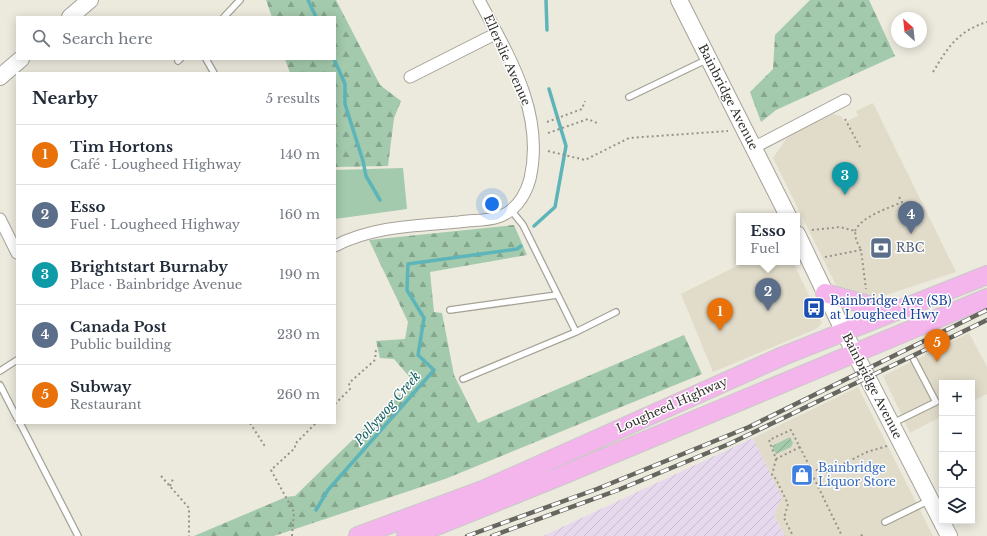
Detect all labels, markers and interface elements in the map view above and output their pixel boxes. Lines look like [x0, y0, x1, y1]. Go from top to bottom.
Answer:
street label: Ellerslie Avenue [481, 12, 534, 108]
north arrow [891, 12, 927, 48]
search box [16, 16, 336, 60]
icon: search [30, 27, 52, 49]
text: Search here [62, 29, 153, 48]
street label: Bainbridge Avenue [695, 41, 762, 152]
text: Nearby [32, 88, 98, 109]
text: 5 results [266, 90, 320, 107]
text: Tim Hortons [70, 137, 173, 156]
text: 1 [42, 146, 48, 163]
text: 140 m [280, 146, 320, 163]
text: Café · Lougheed Highway [70, 156, 241, 173]
pin: 3 [832, 162, 858, 195]
your location [482, 194, 502, 214]
text: Esso [70, 197, 105, 216]
pin: 4 [898, 201, 924, 234]
text: 2 [41, 206, 49, 223]
text: 160 m [279, 206, 320, 223]
popup [736, 213, 800, 265]
text: Fuel · Lougheed Highway [70, 216, 240, 233]
text: Esso [750, 221, 786, 240]
bank icon: RBC [868, 235, 894, 261]
text: Fuel [750, 240, 779, 257]
place label: RBC [896, 240, 924, 255]
text: Brightstart Burnaby [70, 257, 228, 276]
text: 3 [41, 266, 49, 283]
text: 190 m [279, 266, 320, 283]
text: Place · Bainbridge Avenue [70, 276, 242, 293]
pin: 2 [755, 278, 781, 311]
place label: Bainbridge Ave (SB) at Lougheed Hwy [830, 293, 951, 322]
bus stop icon: Bainbridge Ave (SB) at Lougheed Hwy [801, 295, 827, 321]
pin: 1 [707, 298, 733, 331]
text: Canada Post [70, 317, 166, 336]
text: 4 [41, 326, 49, 343]
text: 230 m [277, 326, 320, 343]
pin: 5 [924, 329, 950, 362]
street label: Bainbridge Avenue [839, 330, 906, 441]
text: Public building [70, 336, 171, 353]
water label: Pollywog Creek [350, 368, 424, 449]
street label: Lougheed Highway [614, 373, 730, 436]
text: Subway [70, 377, 131, 396]
map controls [939, 380, 975, 524]
button: + [939, 380, 975, 416]
text: 5 [41, 386, 49, 403]
text: 260 m [277, 386, 320, 403]
text: Restaurant [70, 396, 142, 413]
button: − [939, 416, 975, 452]
button: locate [939, 452, 975, 488]
place label: Bainbridge Liquor Store [818, 460, 896, 489]
shop icon: Bainbridge Liquor Store [789, 462, 815, 488]
button: layers [939, 488, 975, 524]

